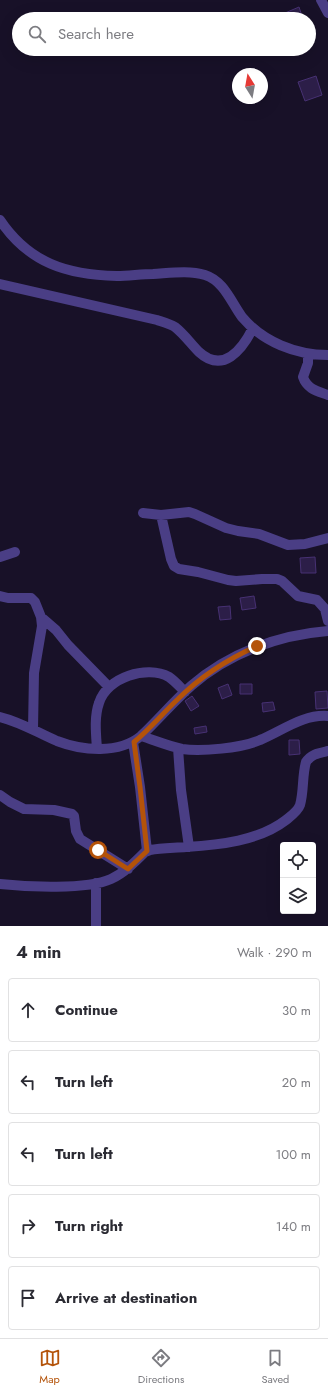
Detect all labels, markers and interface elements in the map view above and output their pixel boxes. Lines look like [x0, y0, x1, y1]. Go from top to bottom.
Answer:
search box [12, 12, 316, 56]
icon: search [26, 23, 48, 45]
text: Search here [58, 23, 134, 45]
north arrow [232, 68, 268, 104]
route end [248, 637, 266, 655]
route start [89, 841, 107, 859]
map controls [280, 842, 316, 914]
button: locate [280, 842, 316, 878]
button: layers [280, 878, 316, 914]
text: 4 min [16, 940, 61, 964]
text: Walk · 290 m [237, 943, 312, 962]
icon: ahead [17, 999, 39, 1021]
text: Continue [55, 999, 118, 1021]
text: 30 m [282, 1001, 311, 1020]
icon: left [17, 1071, 39, 1093]
text: Turn left [55, 1071, 113, 1093]
text: 20 m [282, 1073, 311, 1092]
icon: left [17, 1143, 39, 1165]
text: Turn left [55, 1143, 113, 1165]
text: 100 m [276, 1145, 311, 1164]
icon: right [17, 1215, 39, 1237]
text: Turn right [55, 1215, 123, 1237]
text: 140 m [276, 1217, 311, 1236]
icon: arrive [17, 1287, 39, 1309]
text: Arrive at destination [55, 1287, 197, 1309]
tab: Map [39, 1347, 61, 1387]
tab: Directions [138, 1347, 184, 1387]
tab: Saved [262, 1347, 289, 1387]

